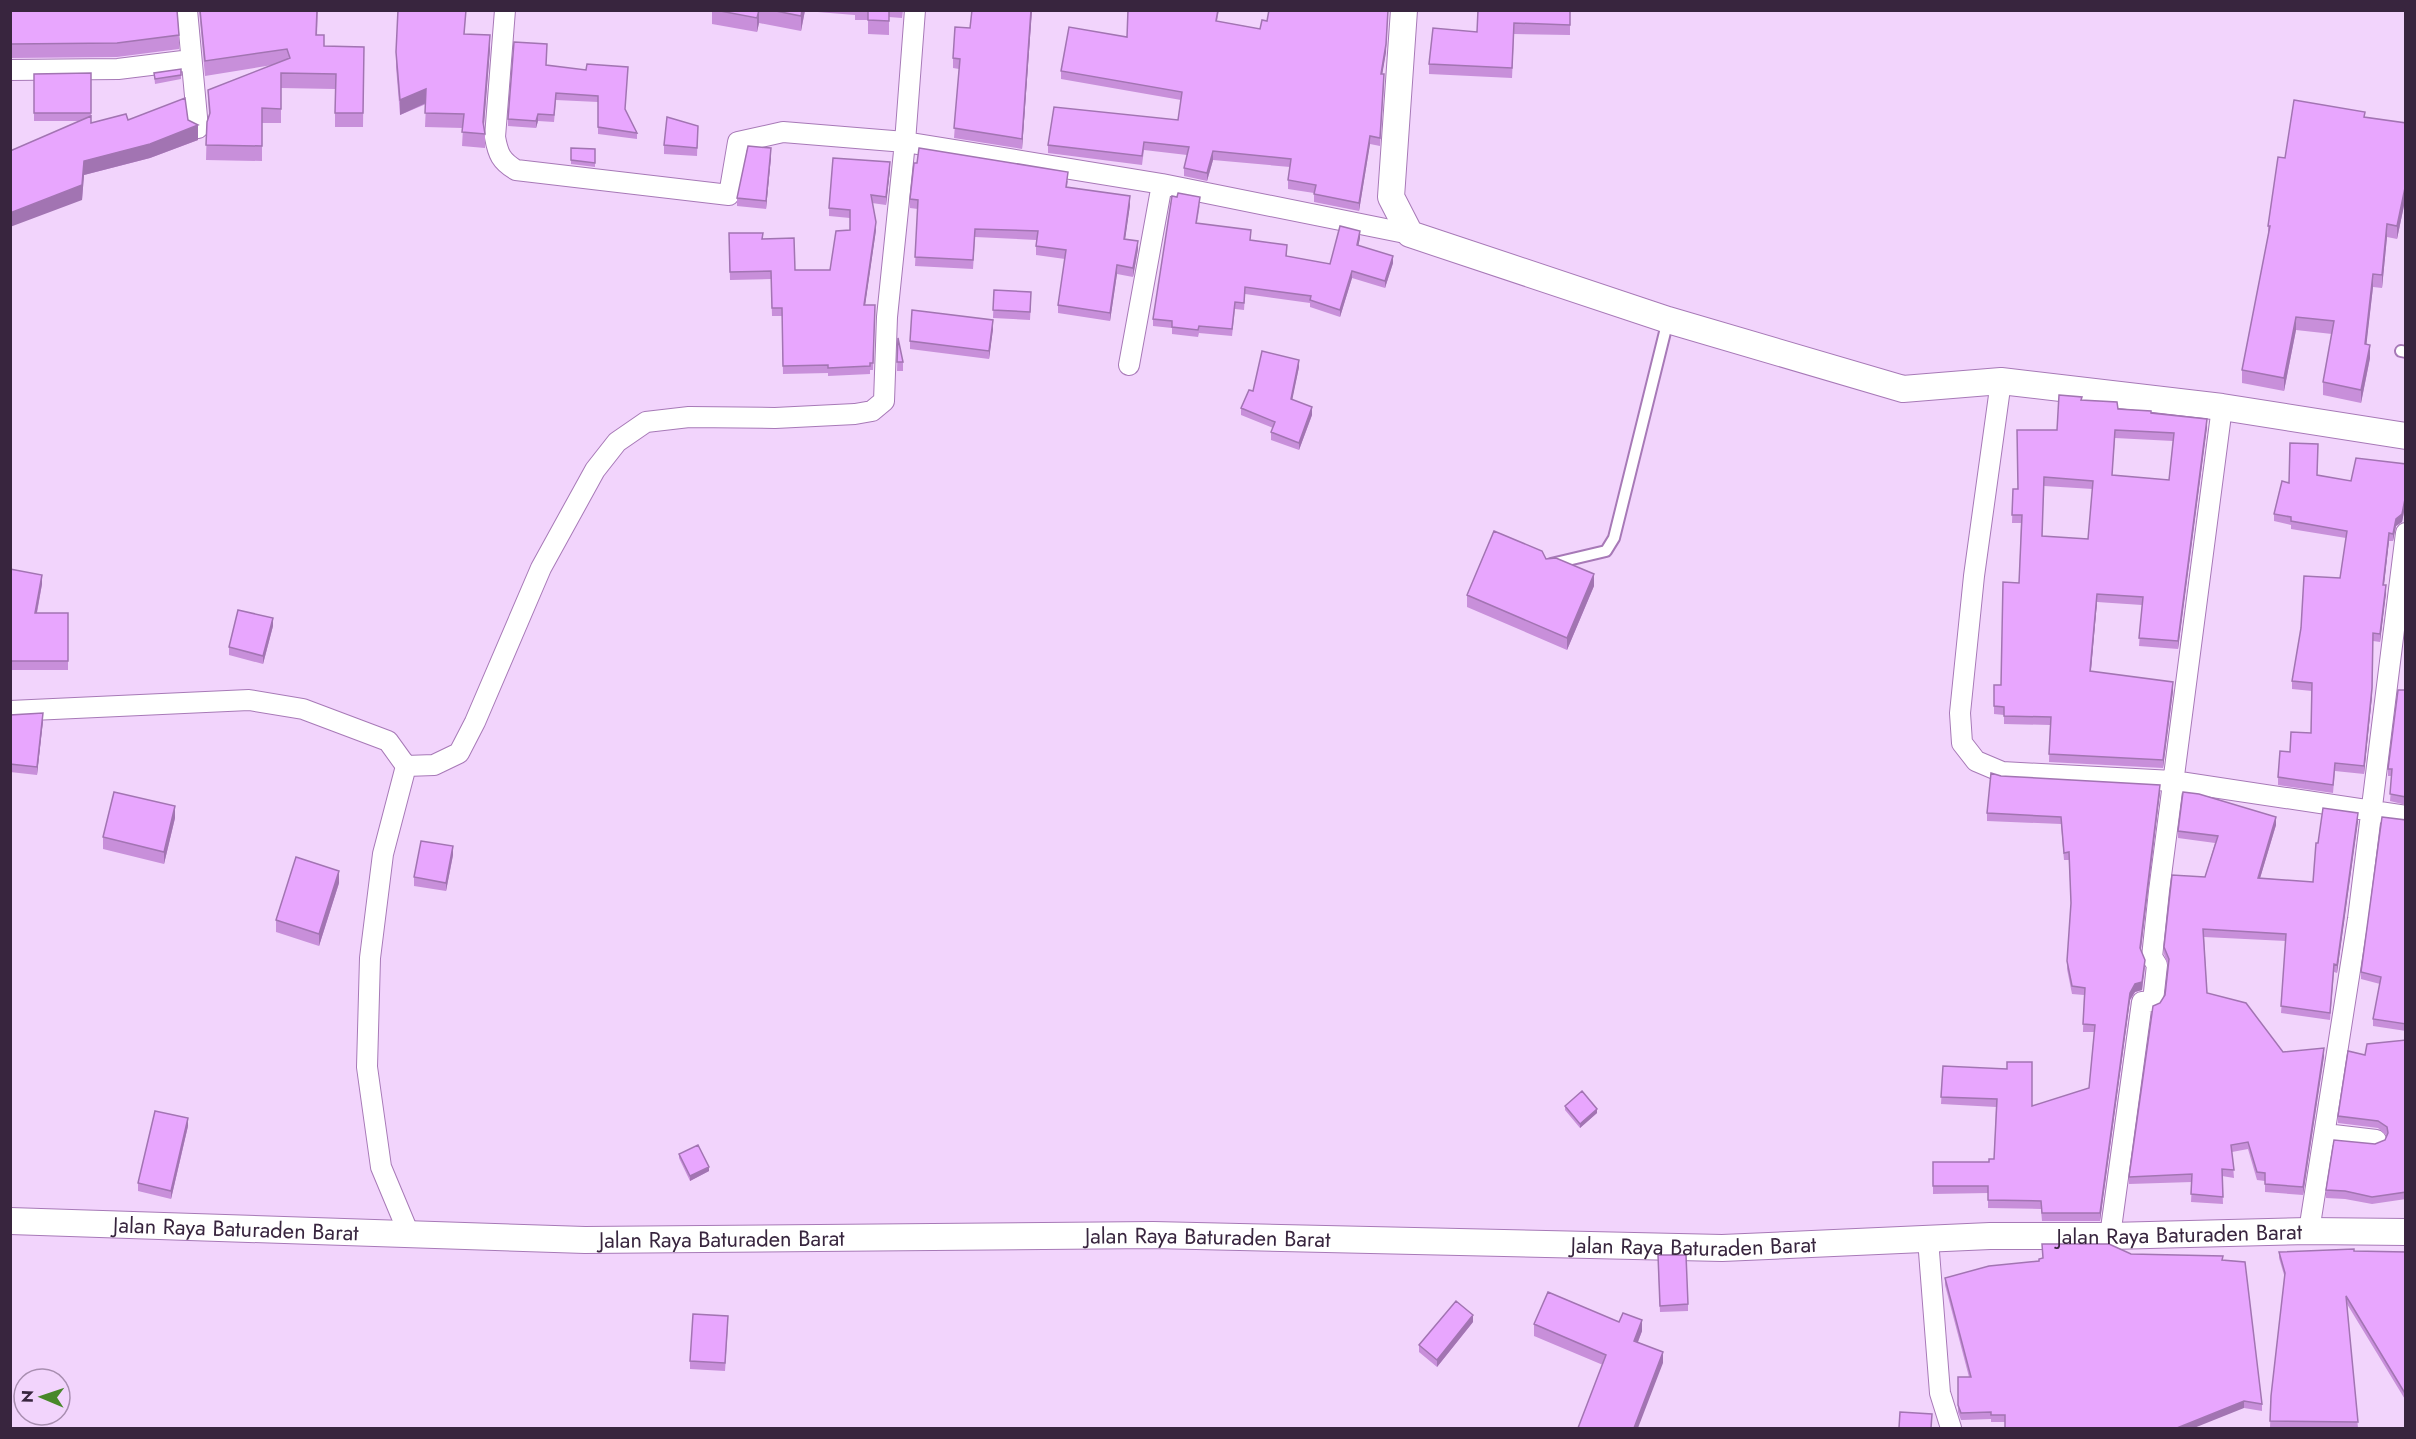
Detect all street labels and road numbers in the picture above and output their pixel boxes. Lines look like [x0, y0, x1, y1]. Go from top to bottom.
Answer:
street label: Jalan Raya Baturaden Barat [110, 1208, 360, 1249]
street label: Jalan Raya Baturaden Barat [2053, 1215, 2303, 1252]
street label: Jalan Raya Baturaden Barat [1082, 1219, 1332, 1255]
street label: Jalan Raya Baturaden Barat [596, 1222, 845, 1256]
street label: Jalan Raya Baturaden Barat [1567, 1228, 1818, 1264]

